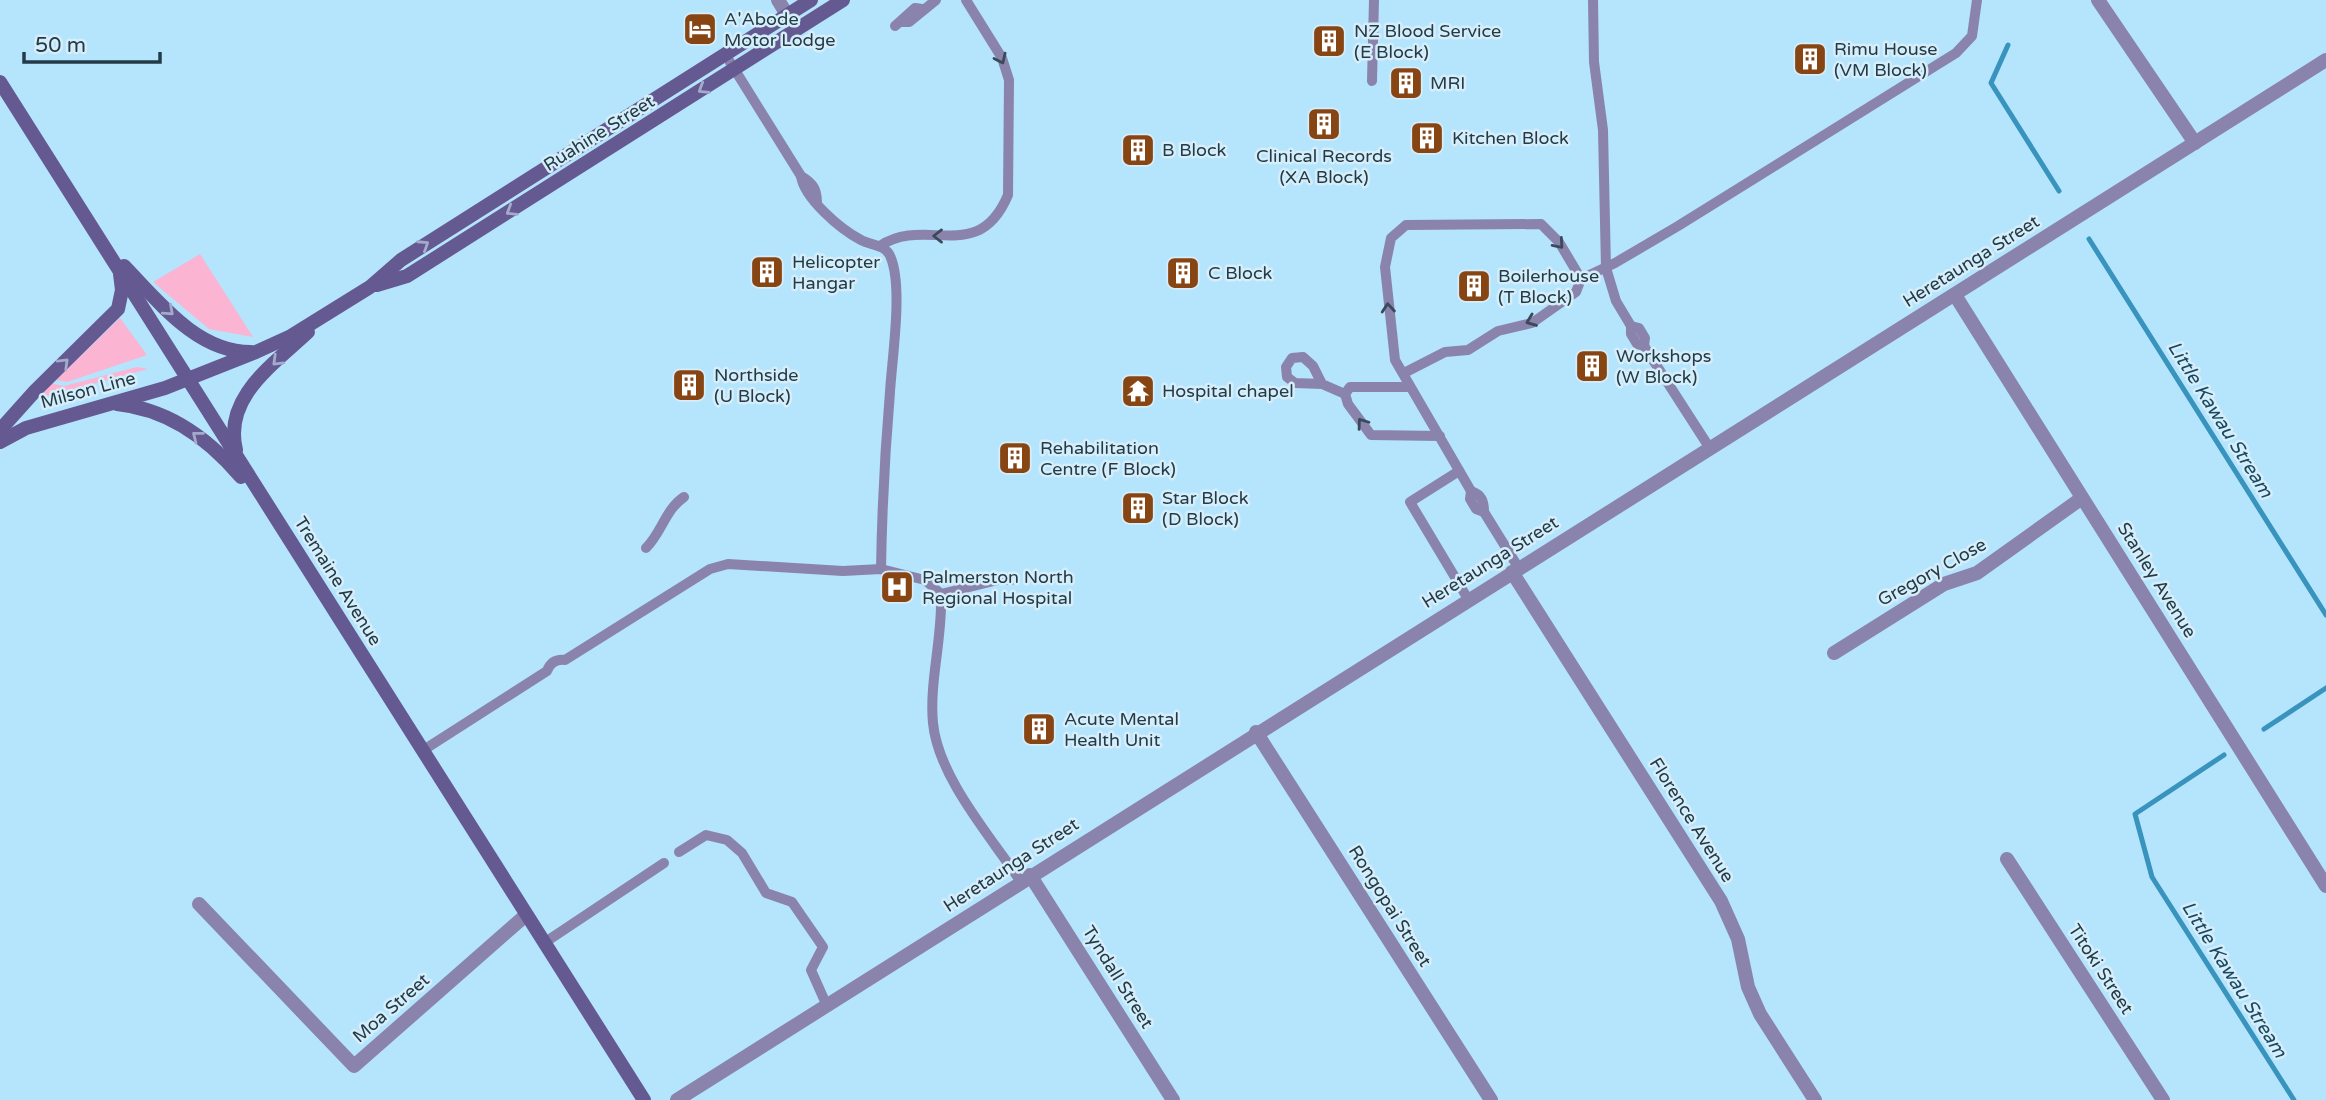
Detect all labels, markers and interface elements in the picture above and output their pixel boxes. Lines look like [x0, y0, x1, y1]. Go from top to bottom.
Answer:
place label: A'Abode Motor Lodge [724, 8, 836, 51]
hotel icon: A'Abode Motor Lodge [681, 10, 719, 48]
place label: NZ Blood Service (E Block) [1354, 20, 1501, 63]
scale bar [24, 21, 161, 65]
building icon: NZ Blood Service (E Block) [1310, 22, 1348, 60]
text: 50 m [35, 33, 86, 58]
place label: Rimu House (VM Block) [1834, 38, 1937, 81]
building icon: Rimu House (VM Block) [1791, 40, 1829, 78]
one-way arrow [993, 52, 1007, 64]
building icon: MRI [1387, 64, 1425, 102]
place label: MRI [1430, 72, 1465, 94]
one-way arrow [698, 81, 711, 94]
street label: Ruahine Street [539, 90, 659, 176]
building icon: Clinical Records (XA Block) [1305, 105, 1343, 143]
building icon: Kitchen Block [1408, 119, 1446, 157]
place label: Kitchen Block [1452, 127, 1569, 149]
building icon: B Block [1119, 131, 1157, 169]
place label: B Block [1162, 139, 1227, 161]
place label: Clinical Records (XA Block) [1256, 145, 1392, 188]
one-way arrow [506, 203, 519, 216]
street label: Heretaunga Street [1899, 210, 2043, 312]
one-way arrow [932, 228, 943, 244]
one-way arrow [1551, 235, 1563, 248]
one-way arrow [417, 241, 430, 254]
place label: Helicopter Hangar [792, 251, 880, 294]
building icon: Helicopter Hangar [748, 253, 786, 291]
building icon: C Block [1164, 254, 1202, 292]
place label: C Block [1208, 262, 1273, 284]
place label: Boilerhouse (T Block) [1498, 265, 1599, 308]
building icon: Boilerhouse (T Block) [1455, 267, 1493, 305]
one-way arrow [1380, 302, 1395, 314]
one-way arrow [161, 303, 174, 315]
one-way arrow [1526, 312, 1538, 326]
water label: Little Kawau Stream [2163, 337, 2278, 502]
place label: Workshops (W Block) [1616, 345, 1712, 388]
building icon: Workshops (W Block) [1573, 347, 1611, 385]
one-way arrow [273, 352, 286, 365]
one-way arrow [55, 358, 68, 371]
place label: Northside (U Block) [714, 364, 799, 407]
building icon: Northside (U Block) [670, 366, 708, 404]
street label: Milson Line [38, 367, 138, 413]
temple icon: Hospital chapel [1119, 372, 1157, 410]
place label: Hospital chapel [1162, 380, 1294, 402]
one-way arrow [1358, 418, 1370, 431]
one-way arrow [193, 431, 205, 444]
place label: Rehabilitation Centre (F Block) [1040, 437, 1176, 480]
building icon: Rehabilitation Centre (F Block) [996, 439, 1034, 477]
place label: Star Block (D Block) [1162, 487, 1249, 530]
building icon: Star Block (D Block) [1119, 489, 1157, 527]
street label: Heretaunga Street [1418, 511, 1562, 613]
street label: Tremaine Avenue [289, 512, 387, 650]
street label: Stanley Avenue [2113, 518, 2201, 642]
street label: Gregory Close [1874, 533, 1990, 611]
place label: Palmerston North Regional Hospital [922, 566, 1074, 609]
hospital icon: Palmerston North Regional Hospital [878, 568, 916, 606]
place label: Acute Mental Health Unit [1064, 708, 1179, 751]
building icon: Acute Mental Health Unit [1020, 710, 1058, 748]
street label: Florence Avenue [1645, 754, 1739, 886]
street label: Heretaunga Street [939, 813, 1083, 917]
street label: Rongopai Street [1344, 841, 1436, 971]
water label: Little Kawau Stream [2177, 897, 2292, 1062]
street label: Titoki Street [2064, 920, 2138, 1018]
street label: Tyndall Street [1078, 922, 1158, 1032]
street label: Moa Street [348, 969, 434, 1047]

